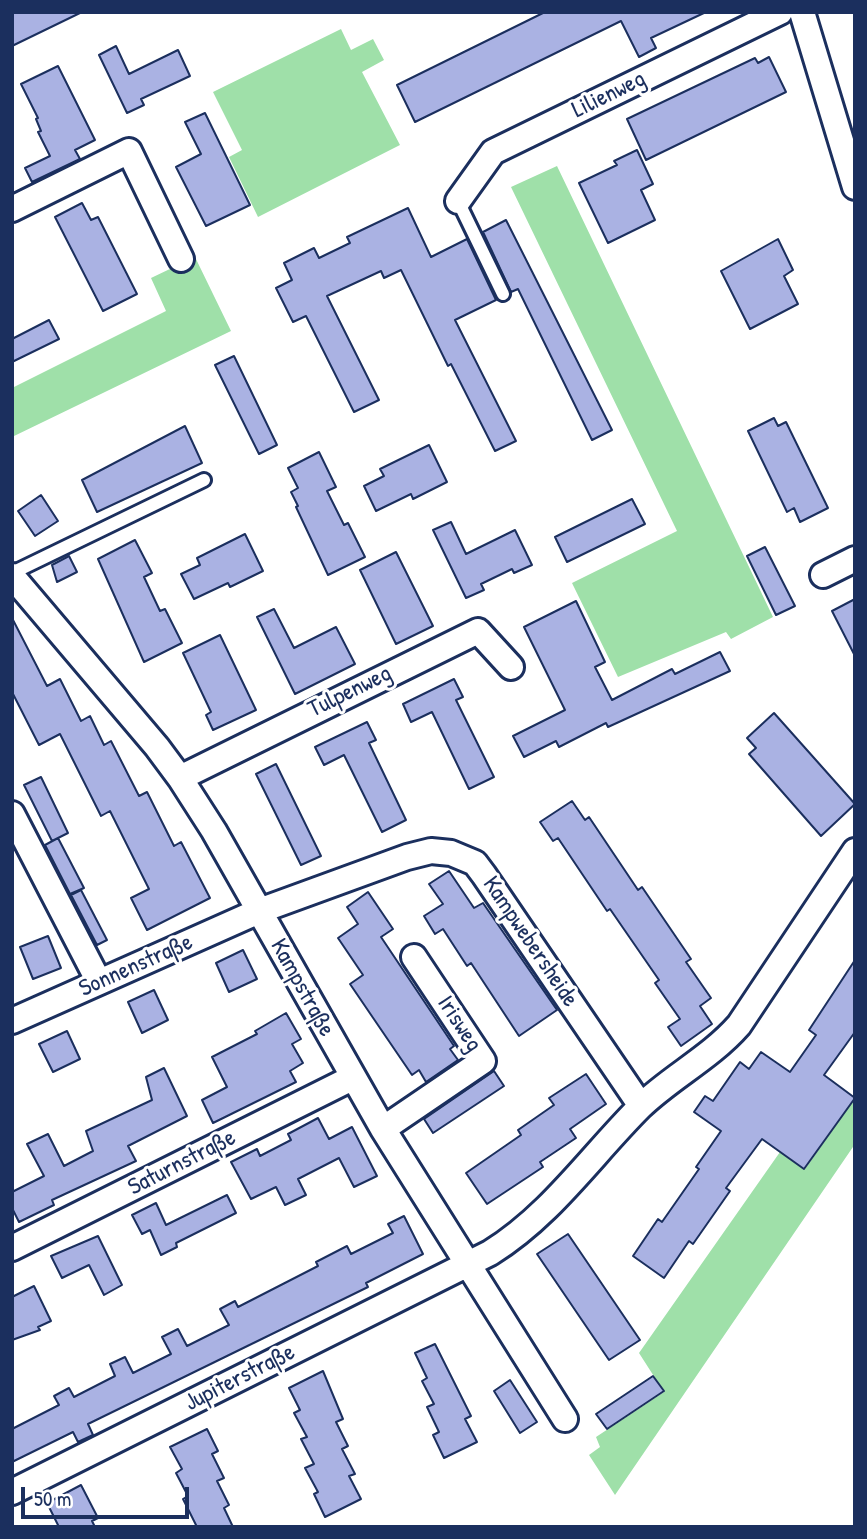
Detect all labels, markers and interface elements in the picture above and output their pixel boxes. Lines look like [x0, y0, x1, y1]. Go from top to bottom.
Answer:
street label: Lilienweg [568, 65, 650, 125]
street label: Tulpenweg [304, 659, 396, 725]
street label: Kampwebersheide [476, 871, 584, 1013]
street label: Sonnenstraße [75, 928, 197, 1004]
street label: Kampstraße [263, 934, 341, 1042]
street label: Irisweg [430, 991, 488, 1057]
street label: Saturnstraße [123, 1124, 241, 1202]
street label: Jupiterstraße [180, 1338, 300, 1418]
scale bar [24, 1472, 192, 1516]
text: 50 m [34, 1484, 71, 1513]

